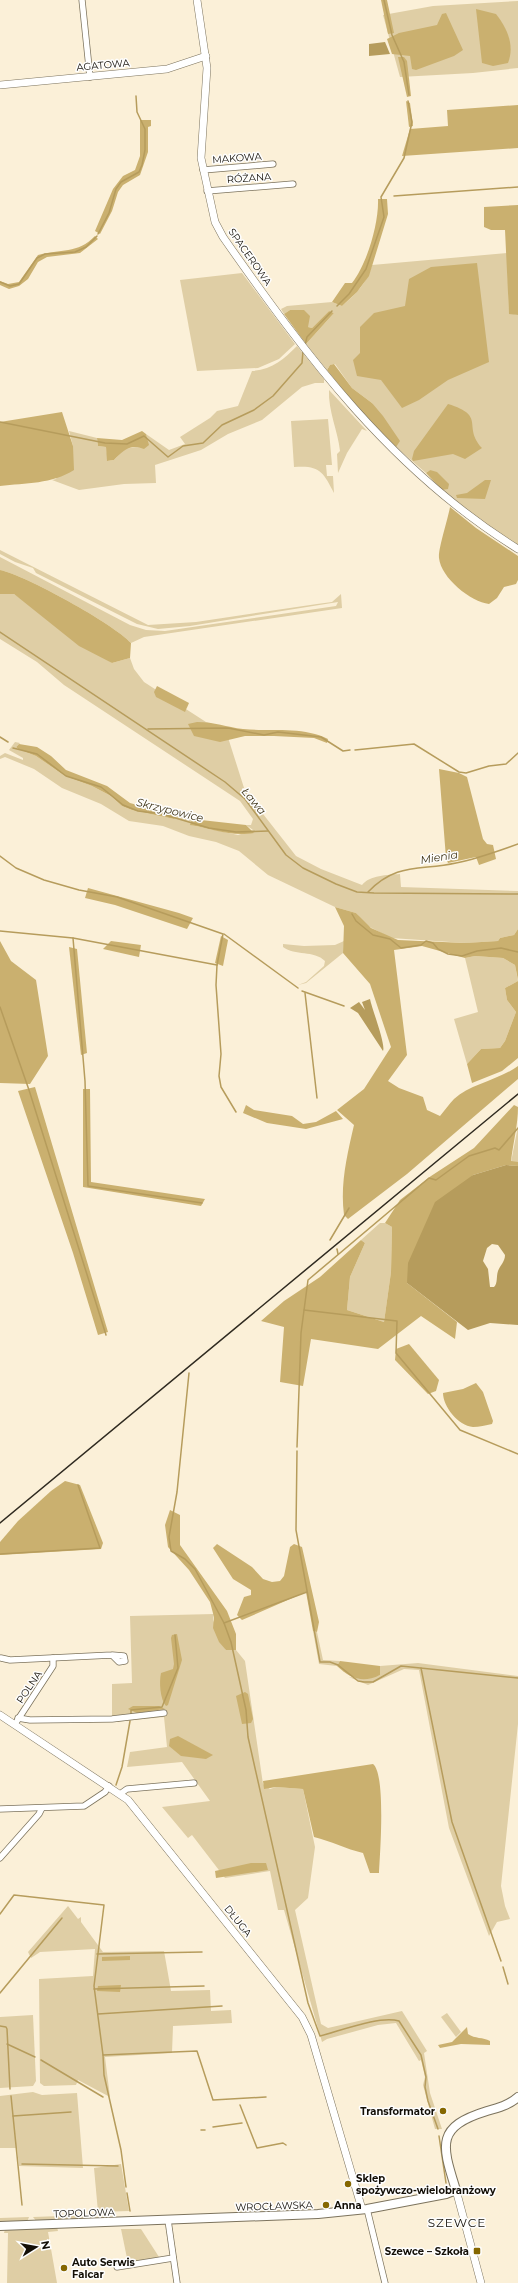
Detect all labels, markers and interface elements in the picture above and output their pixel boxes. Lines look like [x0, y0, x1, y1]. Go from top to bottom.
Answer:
street label: AGATOWA [76, 56, 131, 74]
street label: MAKOWA [212, 150, 263, 166]
street label: RÓŻANA [226, 170, 272, 186]
street label: SPACEROWA [225, 226, 275, 289]
water label: Ława [239, 785, 269, 817]
water label: Skrzypowice [135, 795, 205, 825]
water label: Mienia [419, 847, 459, 867]
street label: POLNA [13, 1667, 45, 1706]
street label: DŁUGA [221, 1903, 255, 1940]
place label: Transformator [360, 2105, 436, 2118]
marker: Transformator [438, 2106, 448, 2116]
place label: Sklep spożywczo-wielobranżowy [356, 2172, 497, 2197]
marker: Sklep spożywczo-wielobranżowy [343, 2179, 353, 2189]
street label: WROCŁAWSKA [235, 2198, 314, 2214]
place label: Anna [333, 2199, 362, 2212]
marker: Anna [321, 2200, 331, 2210]
street label: TOPOLOWA [53, 2205, 116, 2221]
district label: SZEWCE [428, 2215, 486, 2230]
north arrow [16, 2227, 56, 2267]
text: N [38, 2239, 54, 2251]
place label: Szewce – Szkoła [385, 2245, 469, 2258]
marker: Szewce – Szkoła [472, 2246, 482, 2256]
place label: Auto Serwis Falcar [71, 2256, 136, 2281]
marker: Auto Serwis Falcar [59, 2263, 69, 2273]

